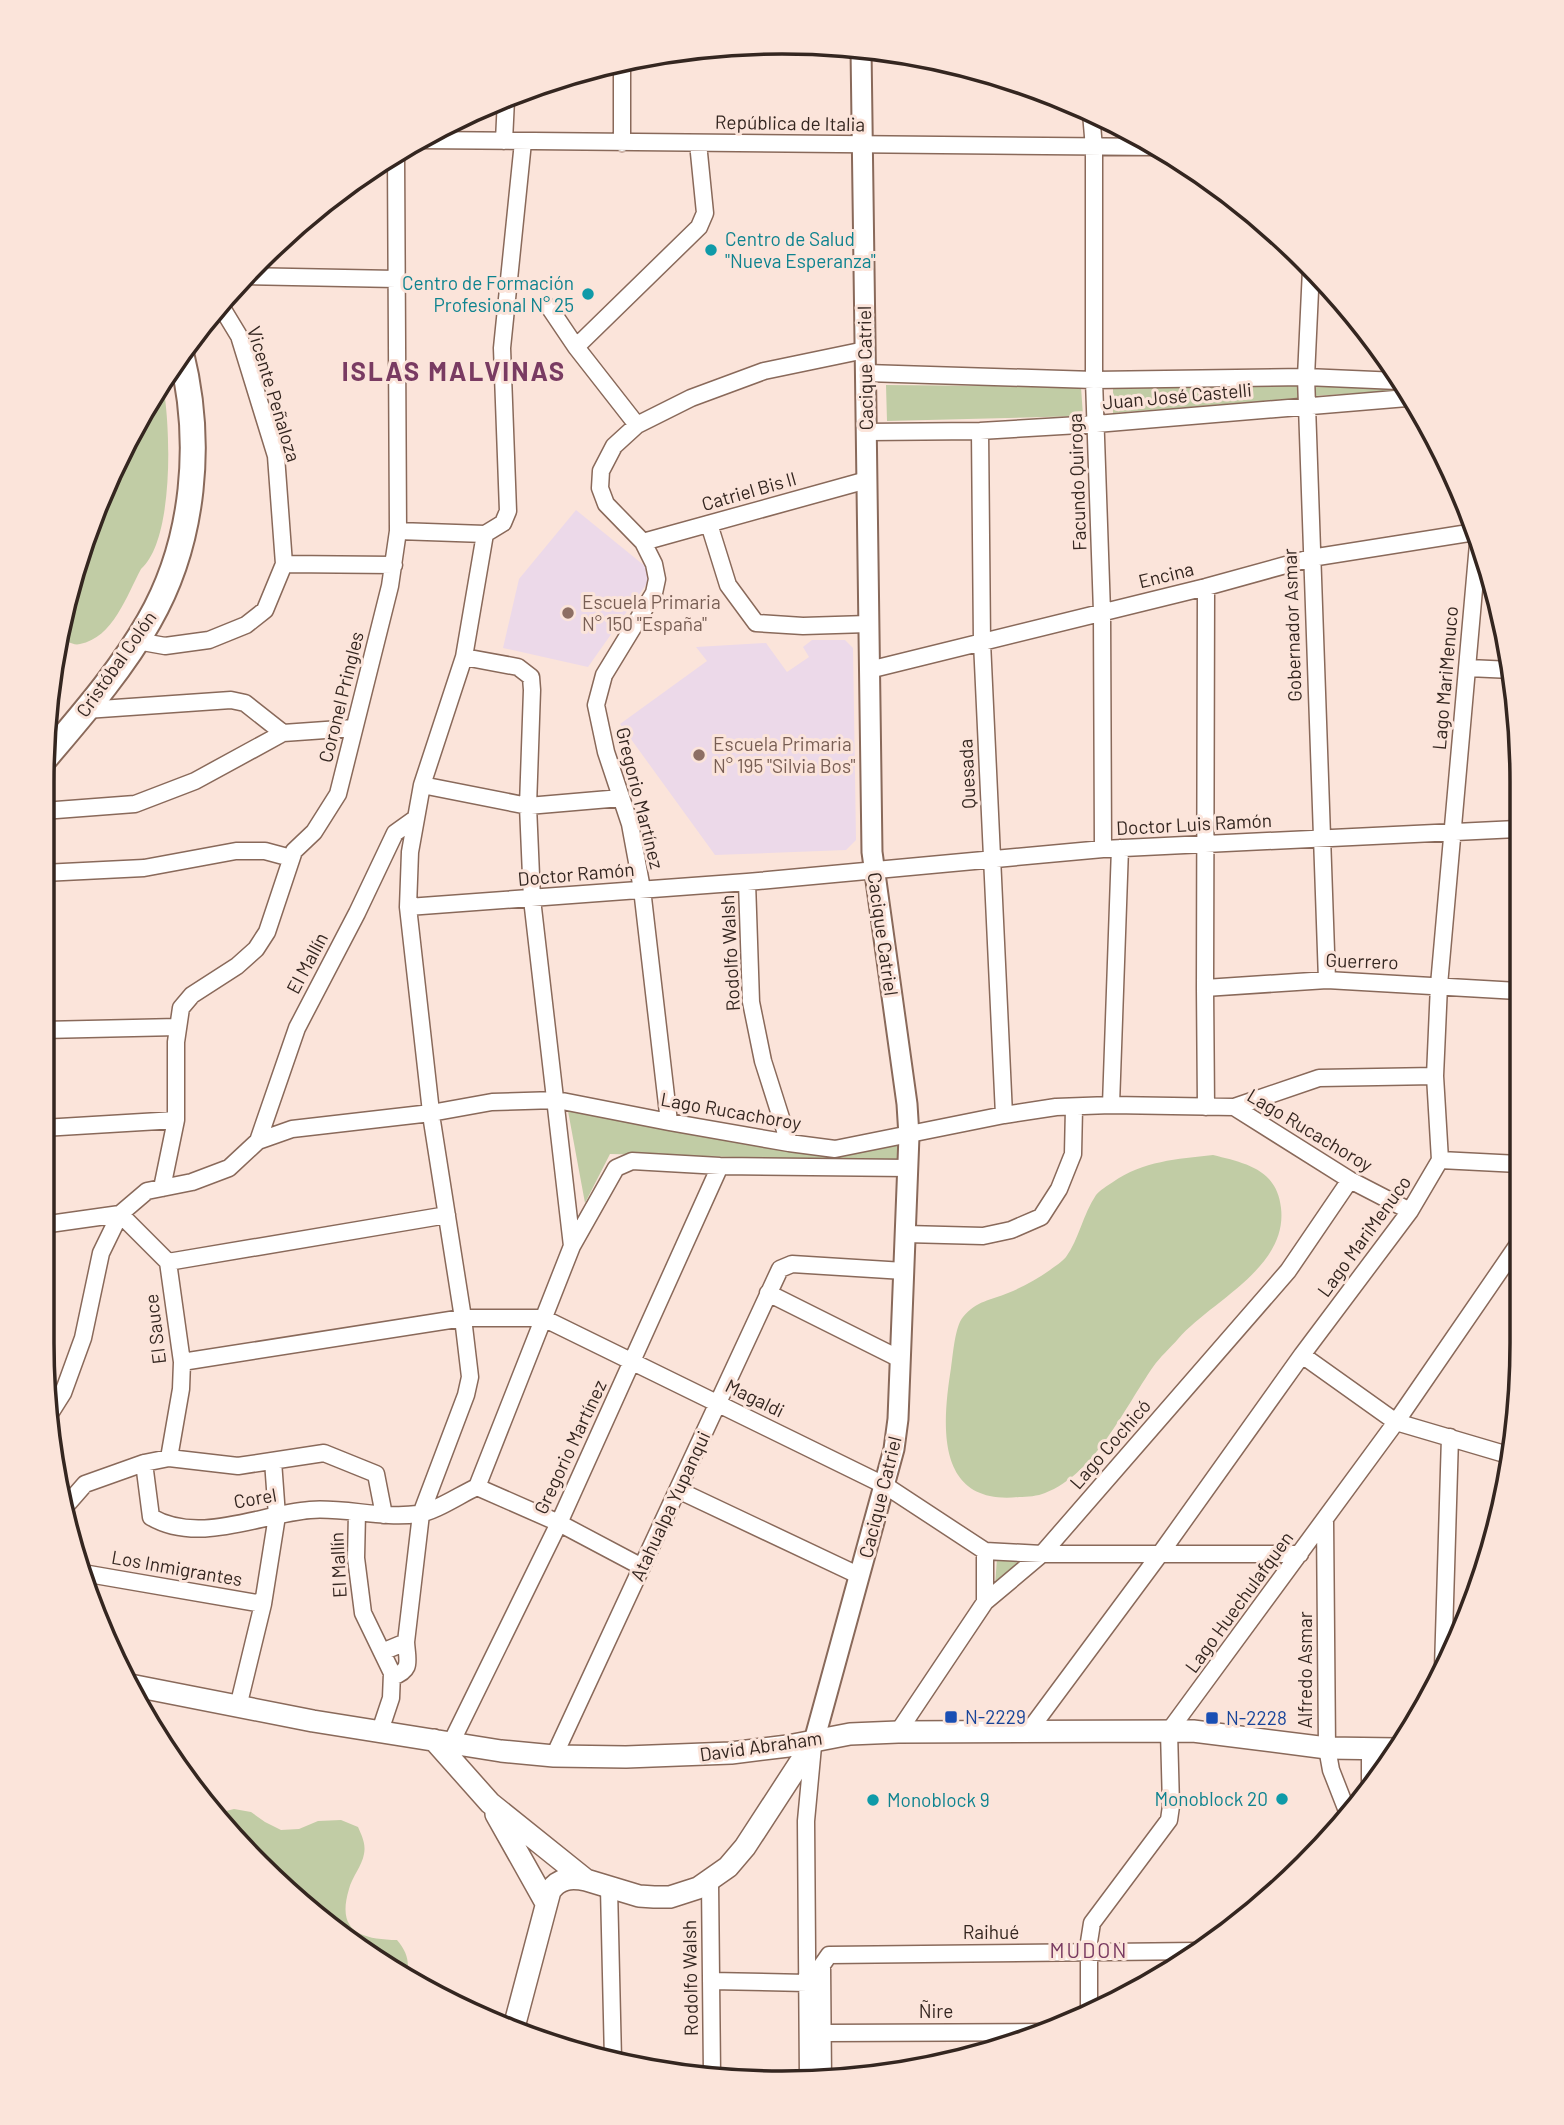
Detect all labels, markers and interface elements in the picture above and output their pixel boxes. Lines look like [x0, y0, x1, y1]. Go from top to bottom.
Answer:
street label: República de Italia [715, 110, 865, 135]
place label: Centro de Salud "Nueva Esperanza" [725, 227, 876, 272]
marker: Centro de Salud "Nueva Esperanza" [703, 242, 719, 258]
place label: Centro de Formación Profesional N° 25 [402, 271, 574, 316]
marker: Centro de Formación Profesional N° 25 [580, 286, 596, 302]
street label: Cacique Catriel [852, 305, 877, 431]
street label: Vicente Peñaloza [243, 323, 306, 464]
district label: ISLAS MALVINAS [342, 355, 566, 386]
street label: Juan José Castelli [1101, 378, 1253, 413]
street label: Facundo Quiroga [1063, 413, 1090, 551]
street label: Catriel Bis II [699, 466, 799, 515]
street label: Gobernador Asmar [1277, 548, 1306, 702]
street label: Encina [1136, 557, 1196, 592]
place label: Escuela Primaria N° 150 "España" [582, 590, 721, 635]
marker: Escuela Primaria N° 150 "España" [560, 605, 576, 621]
street label: Lago MariMenuco [1427, 605, 1462, 751]
street label: Cristóbal Colón [71, 606, 161, 721]
street label: Coronel Pringles [313, 629, 368, 765]
street label: Gregorio Martínez [612, 725, 669, 871]
place label: Escuela Primaria N° 195 "Silvia Bos" [713, 732, 856, 777]
street label: Quesada [953, 738, 980, 810]
marker: Escuela Primaria N° 195 "Silvia Bos" [691, 747, 707, 763]
street label: Doctor Luis Ramón [1116, 808, 1272, 839]
street label: Doctor Ramón [517, 857, 635, 890]
street label: Cacique Catriel [863, 871, 904, 997]
street label: Rodolfo Walsh [715, 894, 744, 1012]
street label: El Mallín [281, 928, 332, 997]
street label: Guerrero [1325, 948, 1399, 973]
street label: Lago Rucachoroy [1243, 1083, 1377, 1176]
street label: Lago Rucachoroy [659, 1087, 803, 1134]
street label: Lago MariMenuco [1312, 1171, 1415, 1301]
street label: El Sauce [139, 1293, 170, 1365]
street label: Magaldi [722, 1373, 788, 1422]
street label: Gregorio Martínez [528, 1376, 611, 1517]
street label: Lago Cochicó [1064, 1394, 1155, 1493]
street label: Atahualpa Yupanqui [625, 1427, 714, 1584]
street label: Cacique Catriel [853, 1434, 906, 1560]
street label: Corel [232, 1482, 278, 1513]
street label: Lago Huechulafquen [1180, 1527, 1298, 1677]
street label: El Mallín [324, 1531, 351, 1599]
street label: Los Inmigrantes [110, 1545, 244, 1590]
street label: Alfredo Asmar [1293, 1611, 1316, 1729]
place label: N-2229 [965, 1705, 1026, 1728]
place label: N-2228 [1226, 1706, 1287, 1729]
marker: N-2229 [943, 1709, 959, 1725]
marker: N-2228 [1204, 1710, 1220, 1726]
street label: David Abraham [698, 1726, 824, 1765]
place label: Monoblock 20 [1154, 1787, 1268, 1810]
place label: Monoblock 9 [887, 1788, 990, 1811]
marker: Monoblock 20 [1274, 1791, 1290, 1807]
marker: Monoblock 9 [865, 1792, 881, 1808]
street label: Rodolfo Walsh [677, 1920, 702, 2036]
street label: Raihué [963, 1920, 1019, 1943]
district label: MUDON [1050, 1937, 1128, 1962]
street label: Ñire [919, 1999, 953, 2022]

